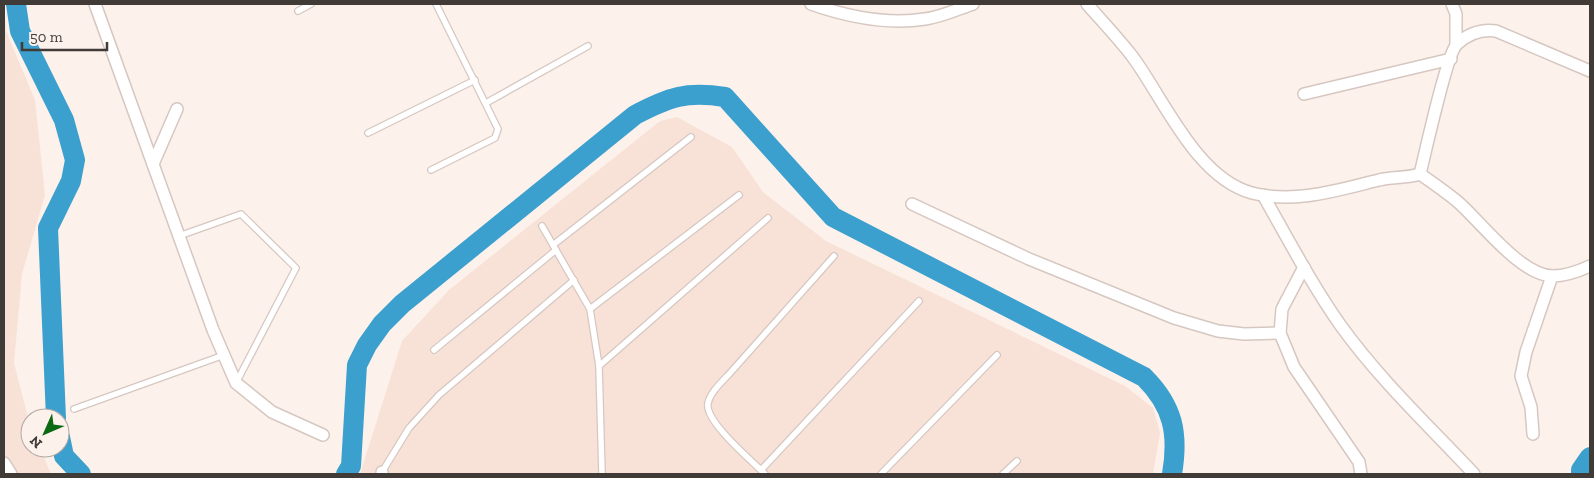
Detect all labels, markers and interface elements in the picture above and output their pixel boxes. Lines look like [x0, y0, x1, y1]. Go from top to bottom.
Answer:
scale bar [22, 20, 108, 52]
text: 50 m [30, 28, 63, 46]
north arrow [20, 408, 70, 458]
text: N [26, 432, 46, 452]

